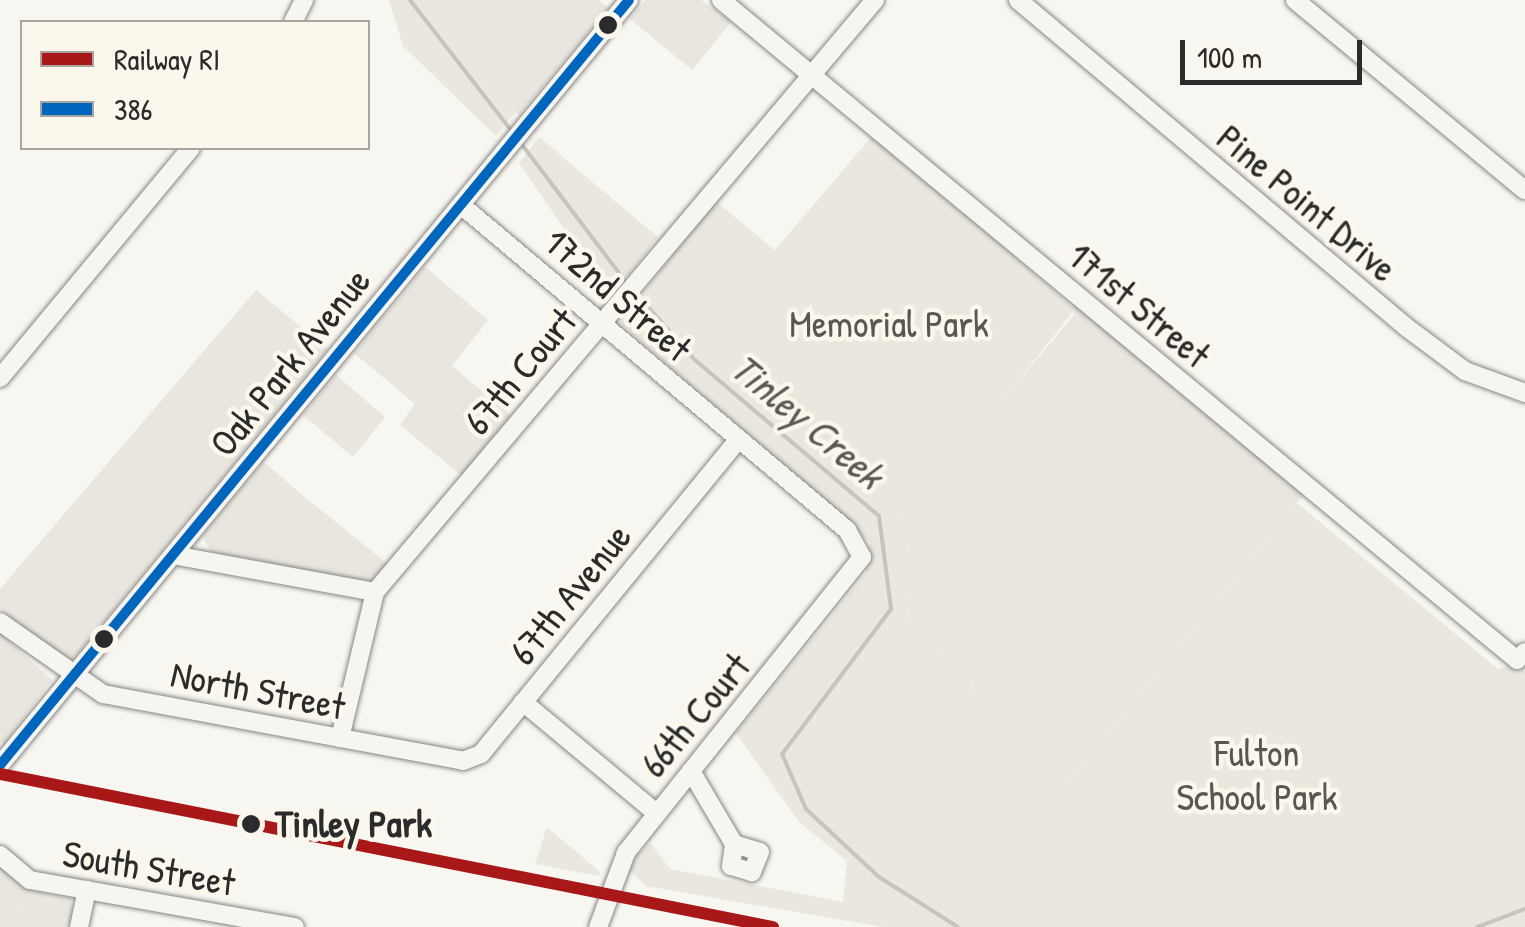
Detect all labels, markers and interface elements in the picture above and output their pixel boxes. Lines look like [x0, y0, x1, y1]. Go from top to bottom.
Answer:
unlabelled marker [598, 15, 618, 35]
legend [20, 20, 370, 150]
scale bar [1185, 20, 1368, 82]
text: 100 m [1197, 37, 1262, 77]
text: Railway RI [114, 39, 220, 79]
text: 386 [114, 89, 152, 129]
street label: Pine Point Drive [1208, 115, 1406, 291]
street label: 172nd Street [535, 219, 701, 371]
street label: 171st Street [1059, 232, 1219, 378]
street label: Oak Park Avenue [200, 259, 380, 465]
street label: 67th Court [454, 299, 586, 443]
park label: Memorial Park [789, 301, 989, 347]
water label: Tinley Creek [722, 342, 894, 498]
street label: 67th Avenue [499, 514, 641, 674]
unlabelled marker [94, 629, 114, 649]
street label: 66th Court [630, 644, 760, 786]
street label: North Street [167, 651, 349, 729]
park label: Fulton School Park [1176, 730, 1338, 819]
place label: Tinley Park [275, 801, 432, 847]
marker: Tinley Park [236, 809, 266, 839]
street label: South Street [59, 830, 239, 906]

